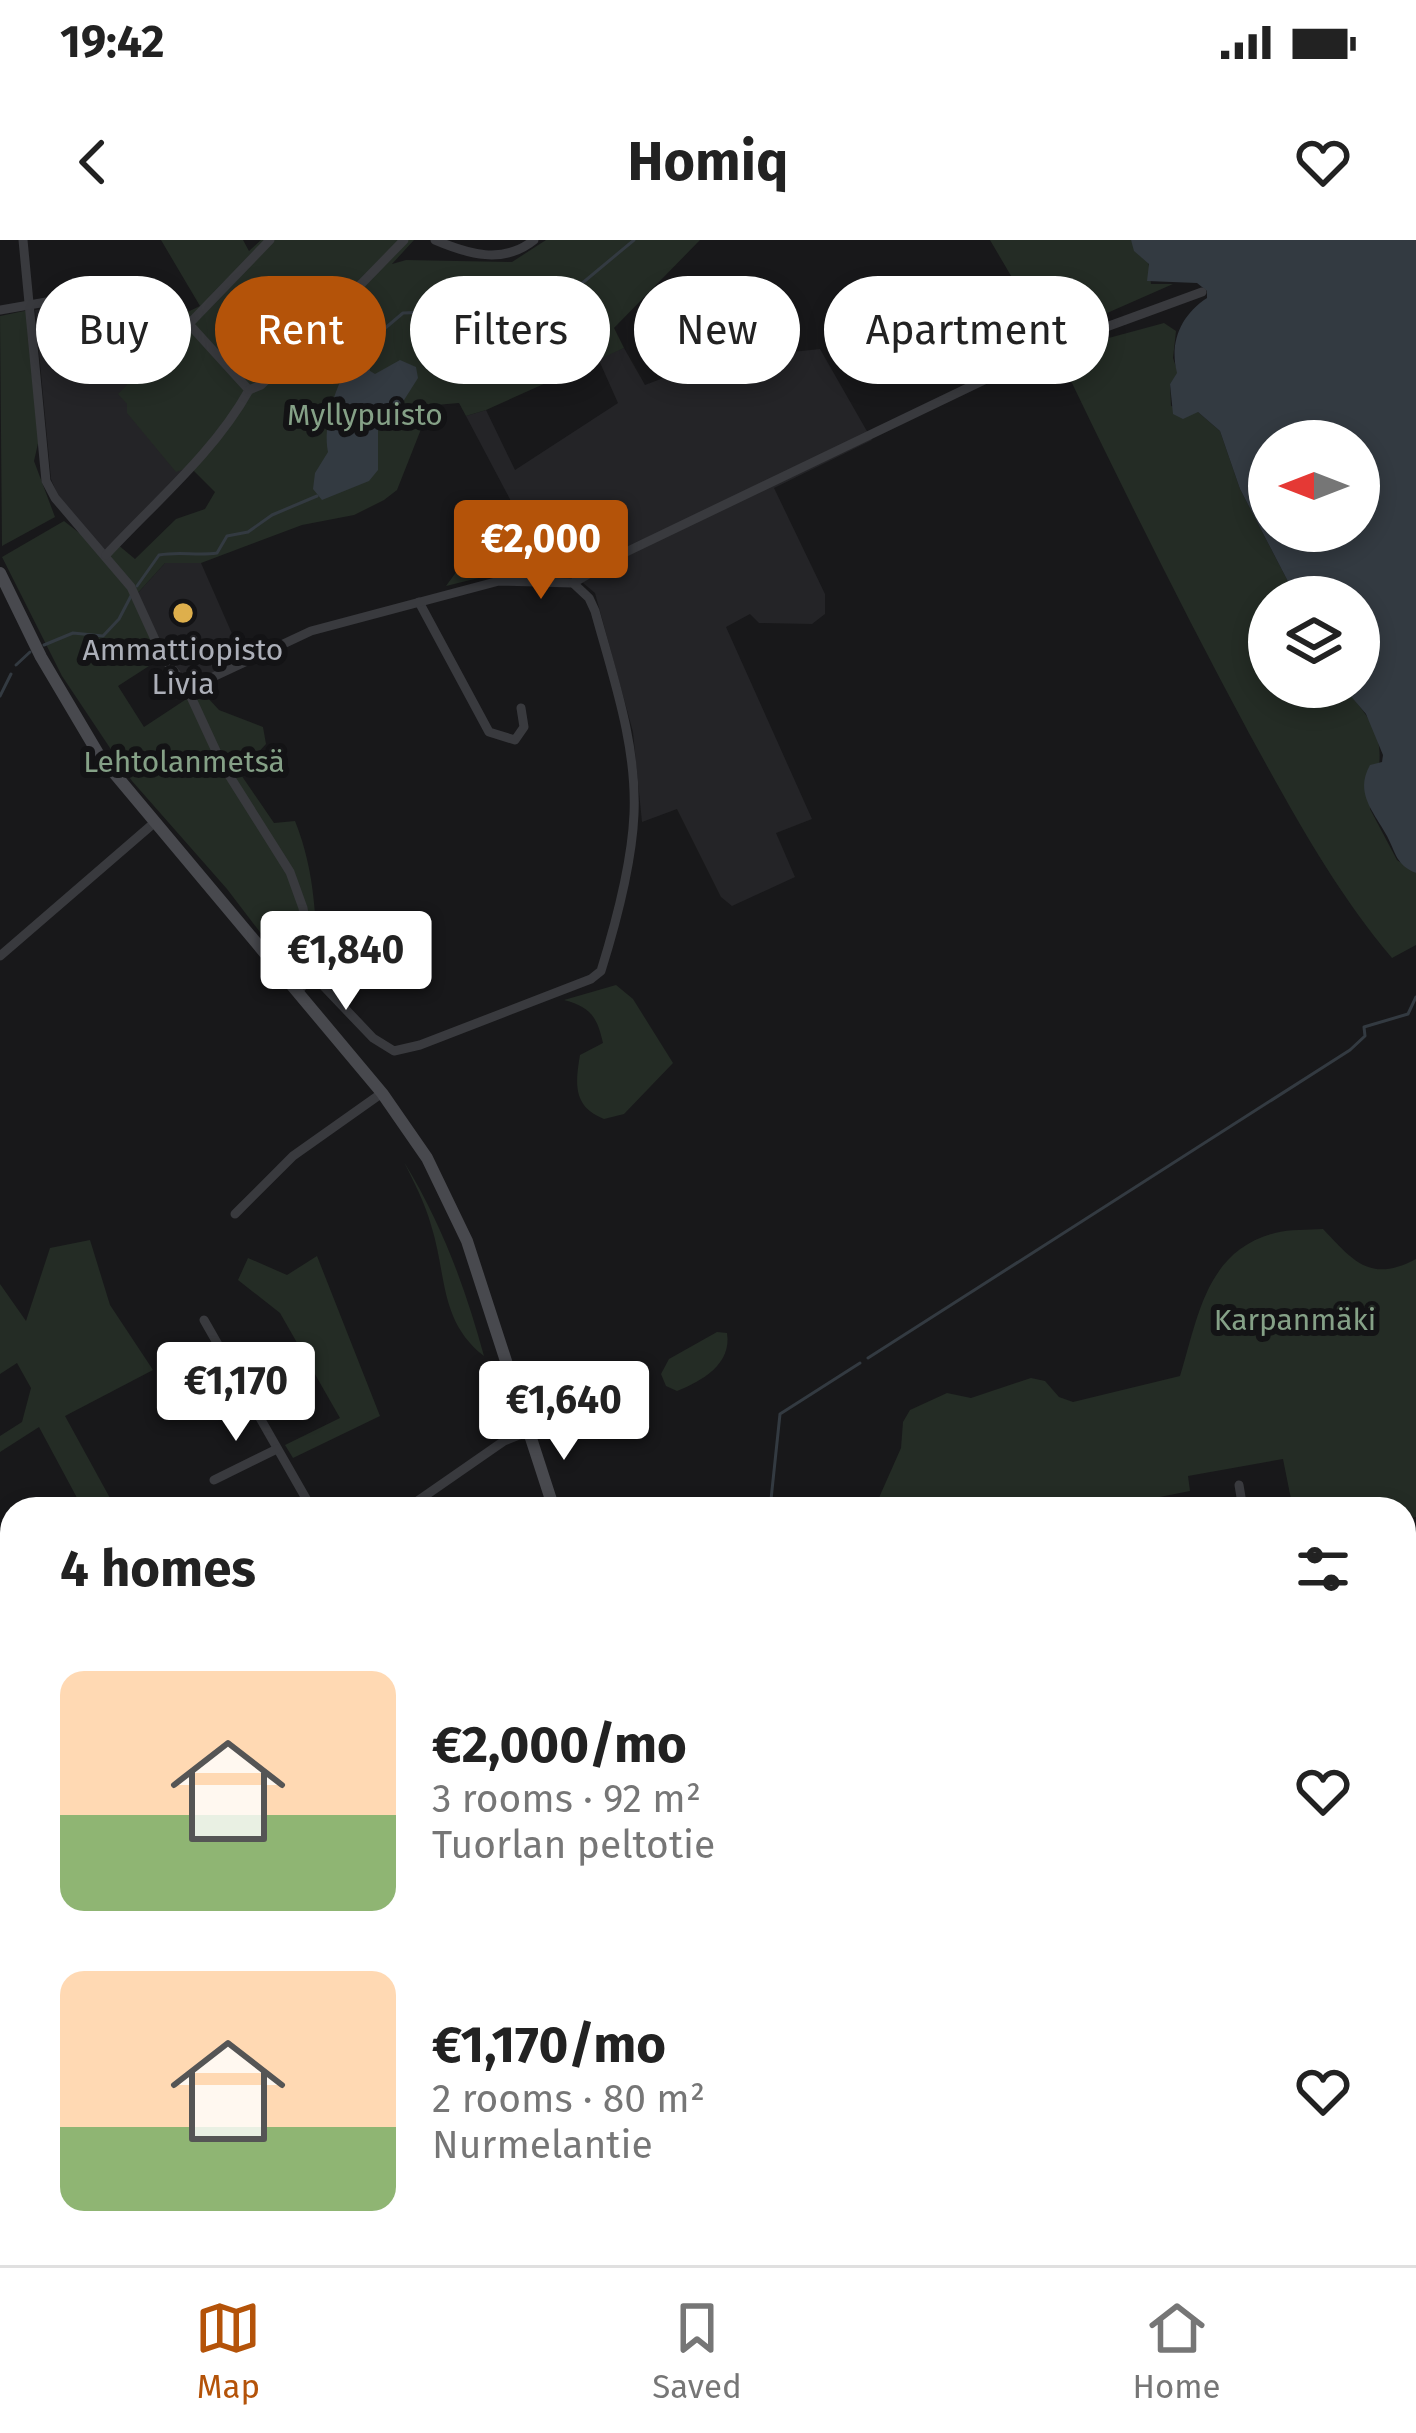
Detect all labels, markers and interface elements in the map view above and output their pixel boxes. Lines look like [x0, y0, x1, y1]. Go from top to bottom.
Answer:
text: 19:42 [60, 15, 164, 69]
icon: back [60, 129, 126, 195]
icon: heart [1290, 129, 1356, 195]
text: Homiq [628, 130, 788, 194]
chip: Buy [36, 276, 191, 384]
chip: Rent [215, 276, 386, 384]
chip: Filters [410, 276, 610, 384]
chip: New [634, 276, 800, 384]
chip: Apartment [824, 276, 1109, 384]
park label: Myllypuisto [287, 397, 443, 433]
north arrow [1248, 420, 1380, 552]
map controls [1248, 420, 1380, 708]
pin: €2,000 [443, 500, 639, 602]
text: €2,000 [481, 516, 601, 562]
button: layers [1248, 576, 1380, 708]
marker: Ammattiopisto Livia [170, 600, 196, 626]
place label: Ammattiopisto Livia [83, 632, 283, 702]
park label: Lehtolanmetsä [83, 744, 285, 780]
pin: €1,840 [248, 911, 444, 1013]
text: €1,840 [288, 927, 404, 973]
park label: Karpanmäki [1214, 1302, 1376, 1338]
pin: €1,170 [138, 1342, 334, 1444]
text: €1,170 [184, 1358, 288, 1404]
pin: €1,640 [466, 1361, 662, 1463]
text: €1,640 [506, 1377, 622, 1423]
icon: filters [1290, 1536, 1356, 1602]
text: 4 homes [60, 1538, 256, 1600]
text: €2,000/mo [432, 1714, 687, 1776]
icon: home [156, 1719, 300, 1863]
icon: heart [1290, 1758, 1356, 1824]
text: 3 rooms · 92 m² [432, 1776, 701, 1822]
text: Tuorlan peltotie [432, 1822, 715, 1868]
text: €1,170/mo [432, 2014, 666, 2076]
icon: home [156, 2019, 300, 2163]
icon: heart [1290, 2058, 1356, 2124]
text: 2 rooms · 80 m² [432, 2076, 705, 2122]
text: Nurmelantie [432, 2122, 653, 2168]
tab: Map [195, 2295, 261, 2407]
tab: Saved [652, 2295, 742, 2407]
tab: Home [1133, 2295, 1221, 2407]

